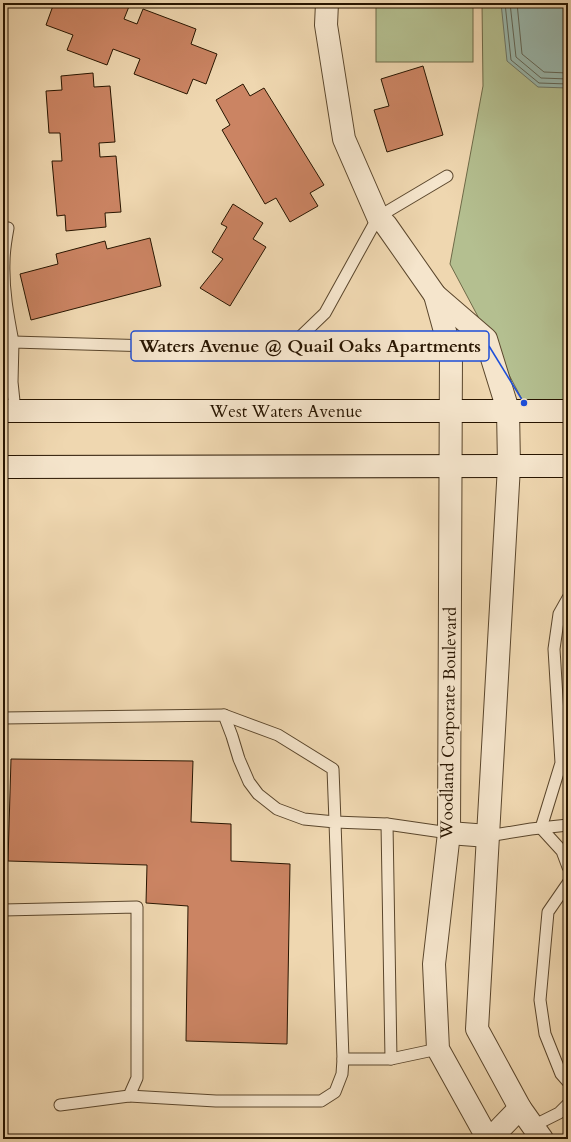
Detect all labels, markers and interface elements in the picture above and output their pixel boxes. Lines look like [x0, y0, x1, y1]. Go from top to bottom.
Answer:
callout: Waters Avenue @ Quail Oaks Apartments [131, 331, 489, 361]
text: Waters Avenue @ Quail Oaks Apartments [138, 334, 481, 359]
street label: West Waters Avenue [208, 400, 363, 423]
street label: Woodland Corporate Boulevard [435, 607, 462, 840]

